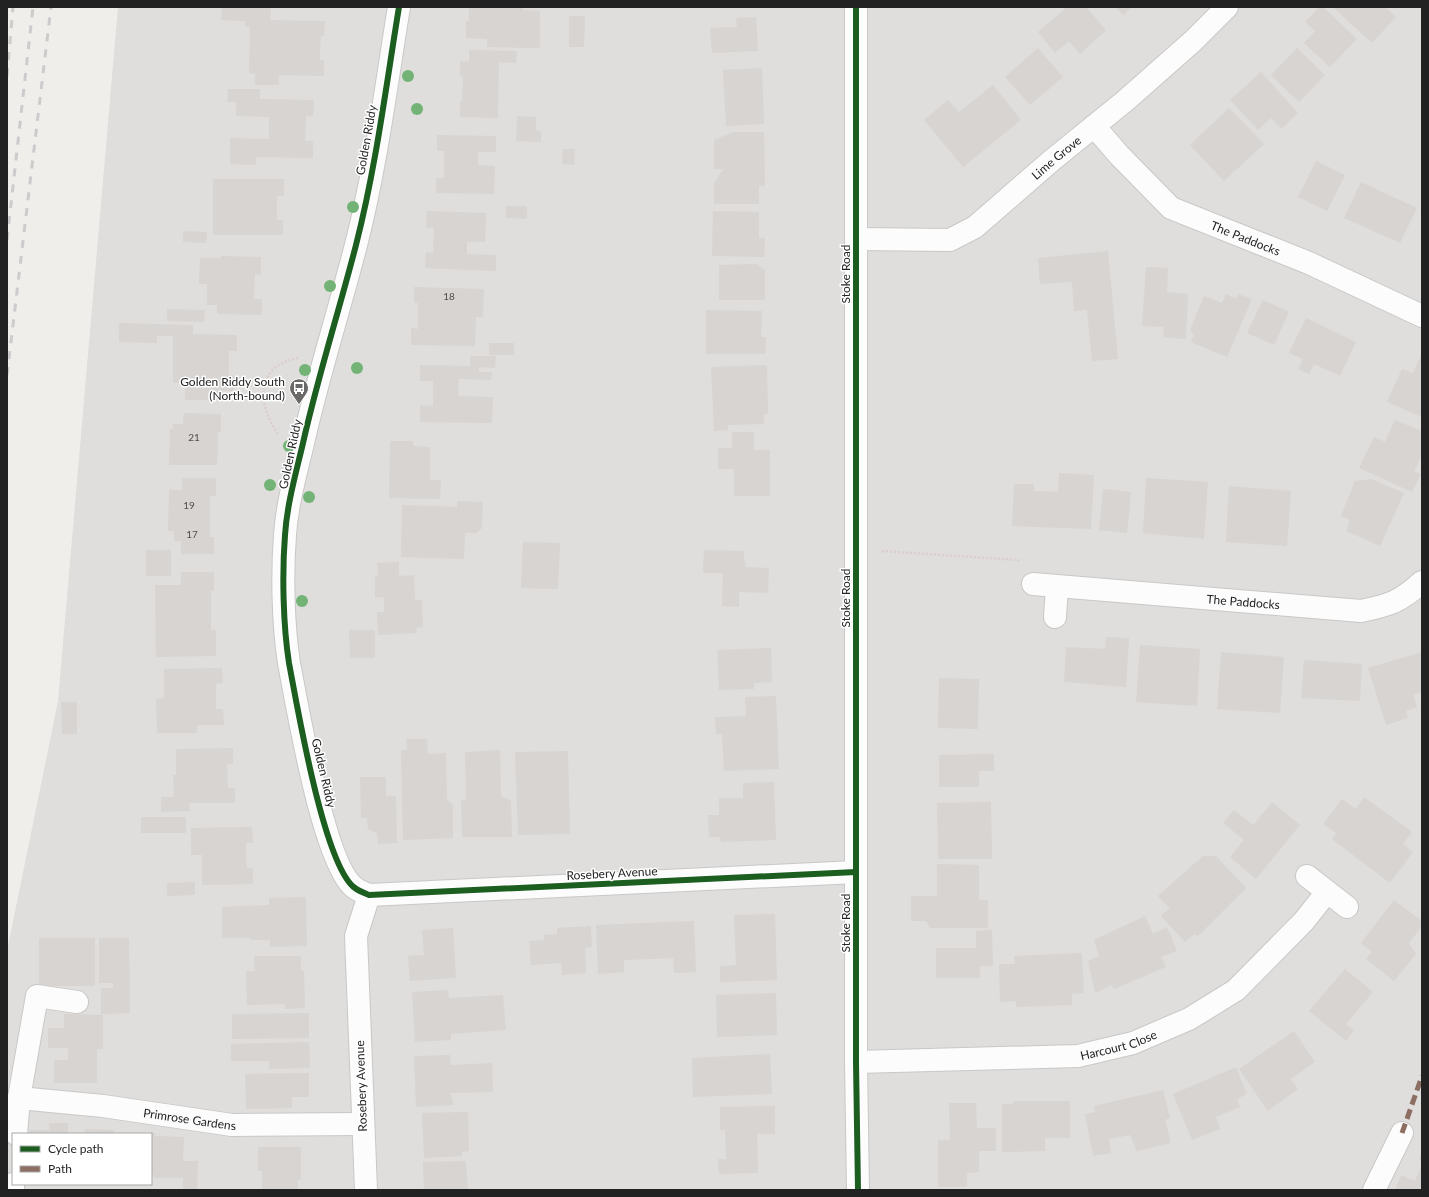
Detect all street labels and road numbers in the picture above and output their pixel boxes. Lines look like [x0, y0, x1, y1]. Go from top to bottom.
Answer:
street label: Golden Riddy [352, 103, 380, 176]
street label: Lime Grove [1028, 132, 1084, 182]
street label: The Paddocks [1209, 217, 1283, 258]
street label: Stoke Road [838, 244, 853, 304]
street label: Golden Riddy [275, 417, 305, 490]
street label: Stoke Road [838, 568, 853, 628]
street label: The Paddocks [1206, 591, 1280, 612]
street label: Golden Riddy [309, 737, 339, 810]
street label: Rosebery Avenue [566, 863, 658, 883]
street label: Stoke Road [838, 893, 853, 953]
street label: Harcourt Close [1079, 1026, 1159, 1063]
street label: Rosebery Avenue [352, 1040, 370, 1132]
street label: Primrose Gardens [142, 1105, 236, 1133]

